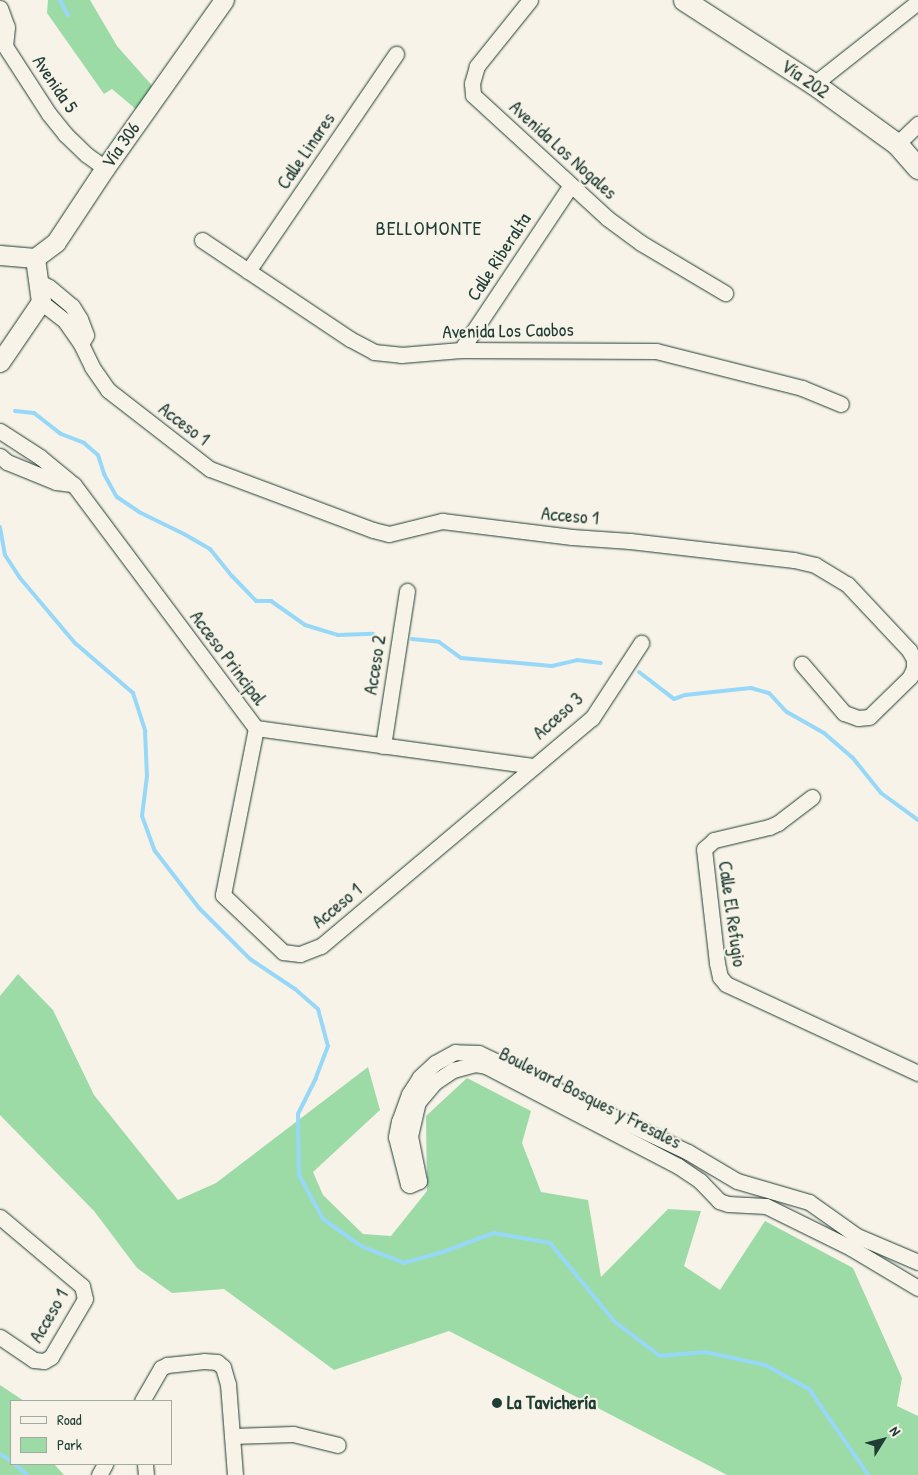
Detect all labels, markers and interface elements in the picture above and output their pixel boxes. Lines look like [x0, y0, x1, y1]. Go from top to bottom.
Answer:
street label: Avenida 5 [28, 51, 82, 117]
street label: Vía 202 [777, 55, 833, 103]
street label: Avenida Los Nogales [505, 96, 621, 204]
street label: Calle Linares [272, 108, 340, 194]
street label: Vía 306 [97, 117, 145, 173]
street label: Calle Riberalta [462, 209, 536, 305]
district label: BELLOMONTE [374, 215, 484, 239]
street label: Avenida Los Caobos [442, 318, 574, 344]
street label: Acceso 1 [154, 397, 214, 451]
street label: Acceso 1 [540, 502, 600, 530]
street label: Acceso Principal [185, 606, 271, 710]
street label: Acceso 2 [359, 634, 391, 696]
street label: Acceso 3 [528, 688, 588, 744]
street label: Calle El Refugio [713, 860, 751, 968]
street label: Acceso 1 [308, 879, 366, 933]
street label: Boulevard Bosques y Fresales [495, 1042, 685, 1154]
street label: Acceso 1 [25, 1285, 73, 1347]
place label: La Tavichería [507, 1392, 596, 1414]
marker: La Tavichería [491, 1397, 503, 1409]
legend [10, 1400, 172, 1465]
text: Road [57, 1409, 82, 1430]
north arrow [858, 1415, 908, 1465]
text: N [886, 1422, 905, 1439]
text: Park [57, 1434, 82, 1455]

